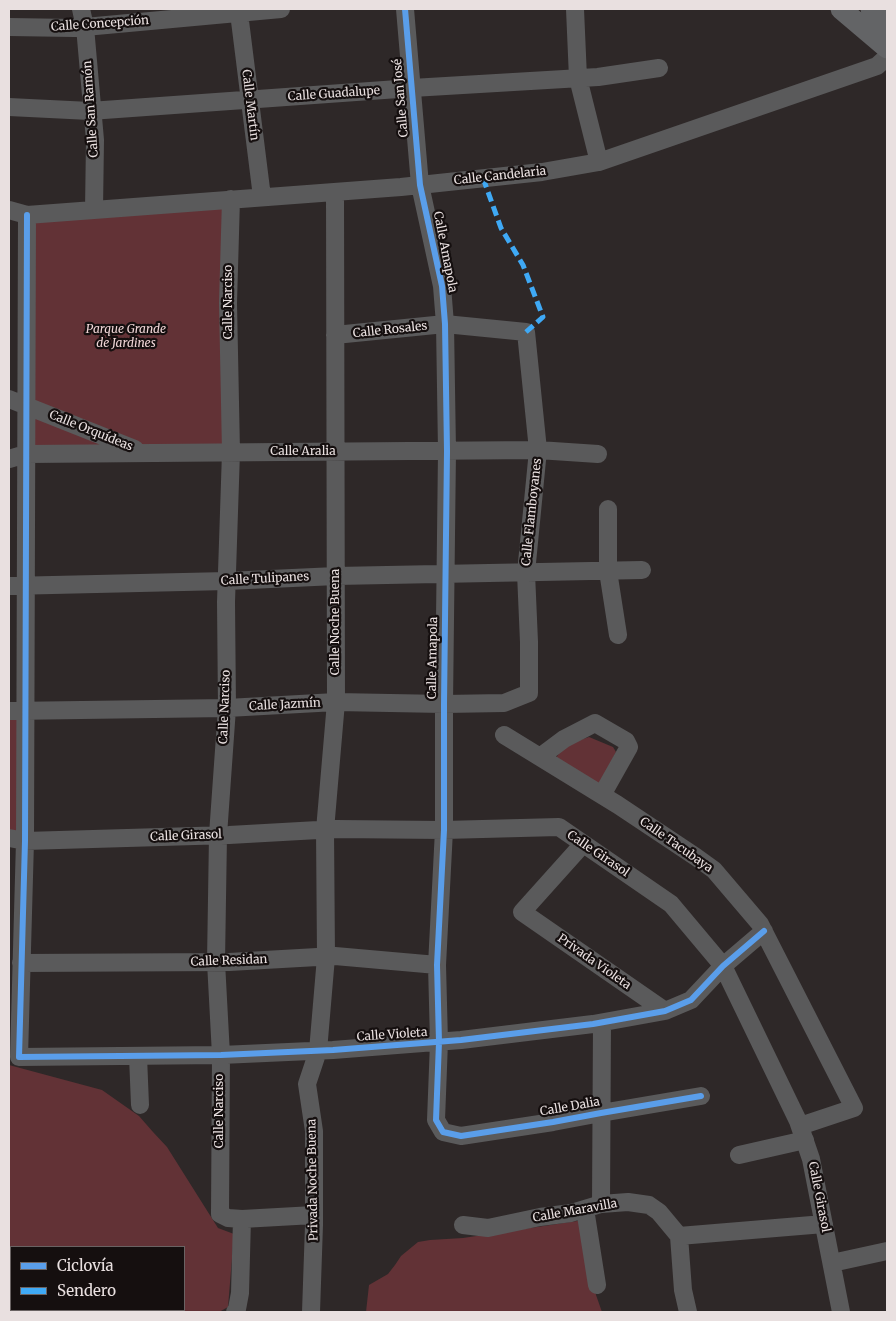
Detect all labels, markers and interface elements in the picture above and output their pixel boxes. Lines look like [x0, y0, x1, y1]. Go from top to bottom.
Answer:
street label: Calle Concepción [50, 13, 150, 35]
street label: Calle San José [390, 58, 412, 138]
street label: Calle San Ramón [80, 60, 102, 158]
street label: Calle Martín [239, 69, 261, 141]
street label: Calle Guadalupe [287, 84, 381, 104]
street label: Calle Candelaria [453, 164, 547, 188]
street label: Calle Amapola [430, 210, 460, 294]
street label: Calle Narciso [222, 265, 236, 339]
street label: Calle Rosales [352, 319, 428, 341]
park label: Parque Grande de Jardines [86, 323, 166, 351]
street label: Calle Orquídeas [47, 408, 135, 454]
street label: Calle Aralia [270, 445, 336, 459]
street label: Calle Flamboyanes [519, 457, 545, 567]
street label: Calle Tulipanes [221, 569, 309, 589]
street label: Calle Noche Buena [329, 569, 343, 675]
street label: Calle Amapola [425, 617, 441, 699]
street label: Calle Narciso [217, 670, 233, 744]
street label: Calle Jazmín [249, 696, 321, 714]
street label: Calle Tacubaya [637, 814, 715, 876]
street label: Calle Girasol [150, 828, 222, 844]
street label: Calle Girasol [564, 828, 632, 880]
street label: Privada Violeta [554, 931, 634, 993]
street label: Calle Residan [190, 952, 268, 970]
street label: Calle Violeta [356, 1025, 428, 1045]
street label: Calle Narciso [213, 1074, 227, 1148]
street label: Calle Dalia [539, 1095, 601, 1119]
street label: Privada Noche Buena [305, 1119, 321, 1241]
street label: Calle Girasol [805, 1160, 833, 1234]
street label: Calle Maravilla [532, 1196, 618, 1226]
legend [10, 1246, 185, 1311]
text: Ciclovía [57, 1256, 114, 1275]
text: Sendero [57, 1281, 116, 1300]

